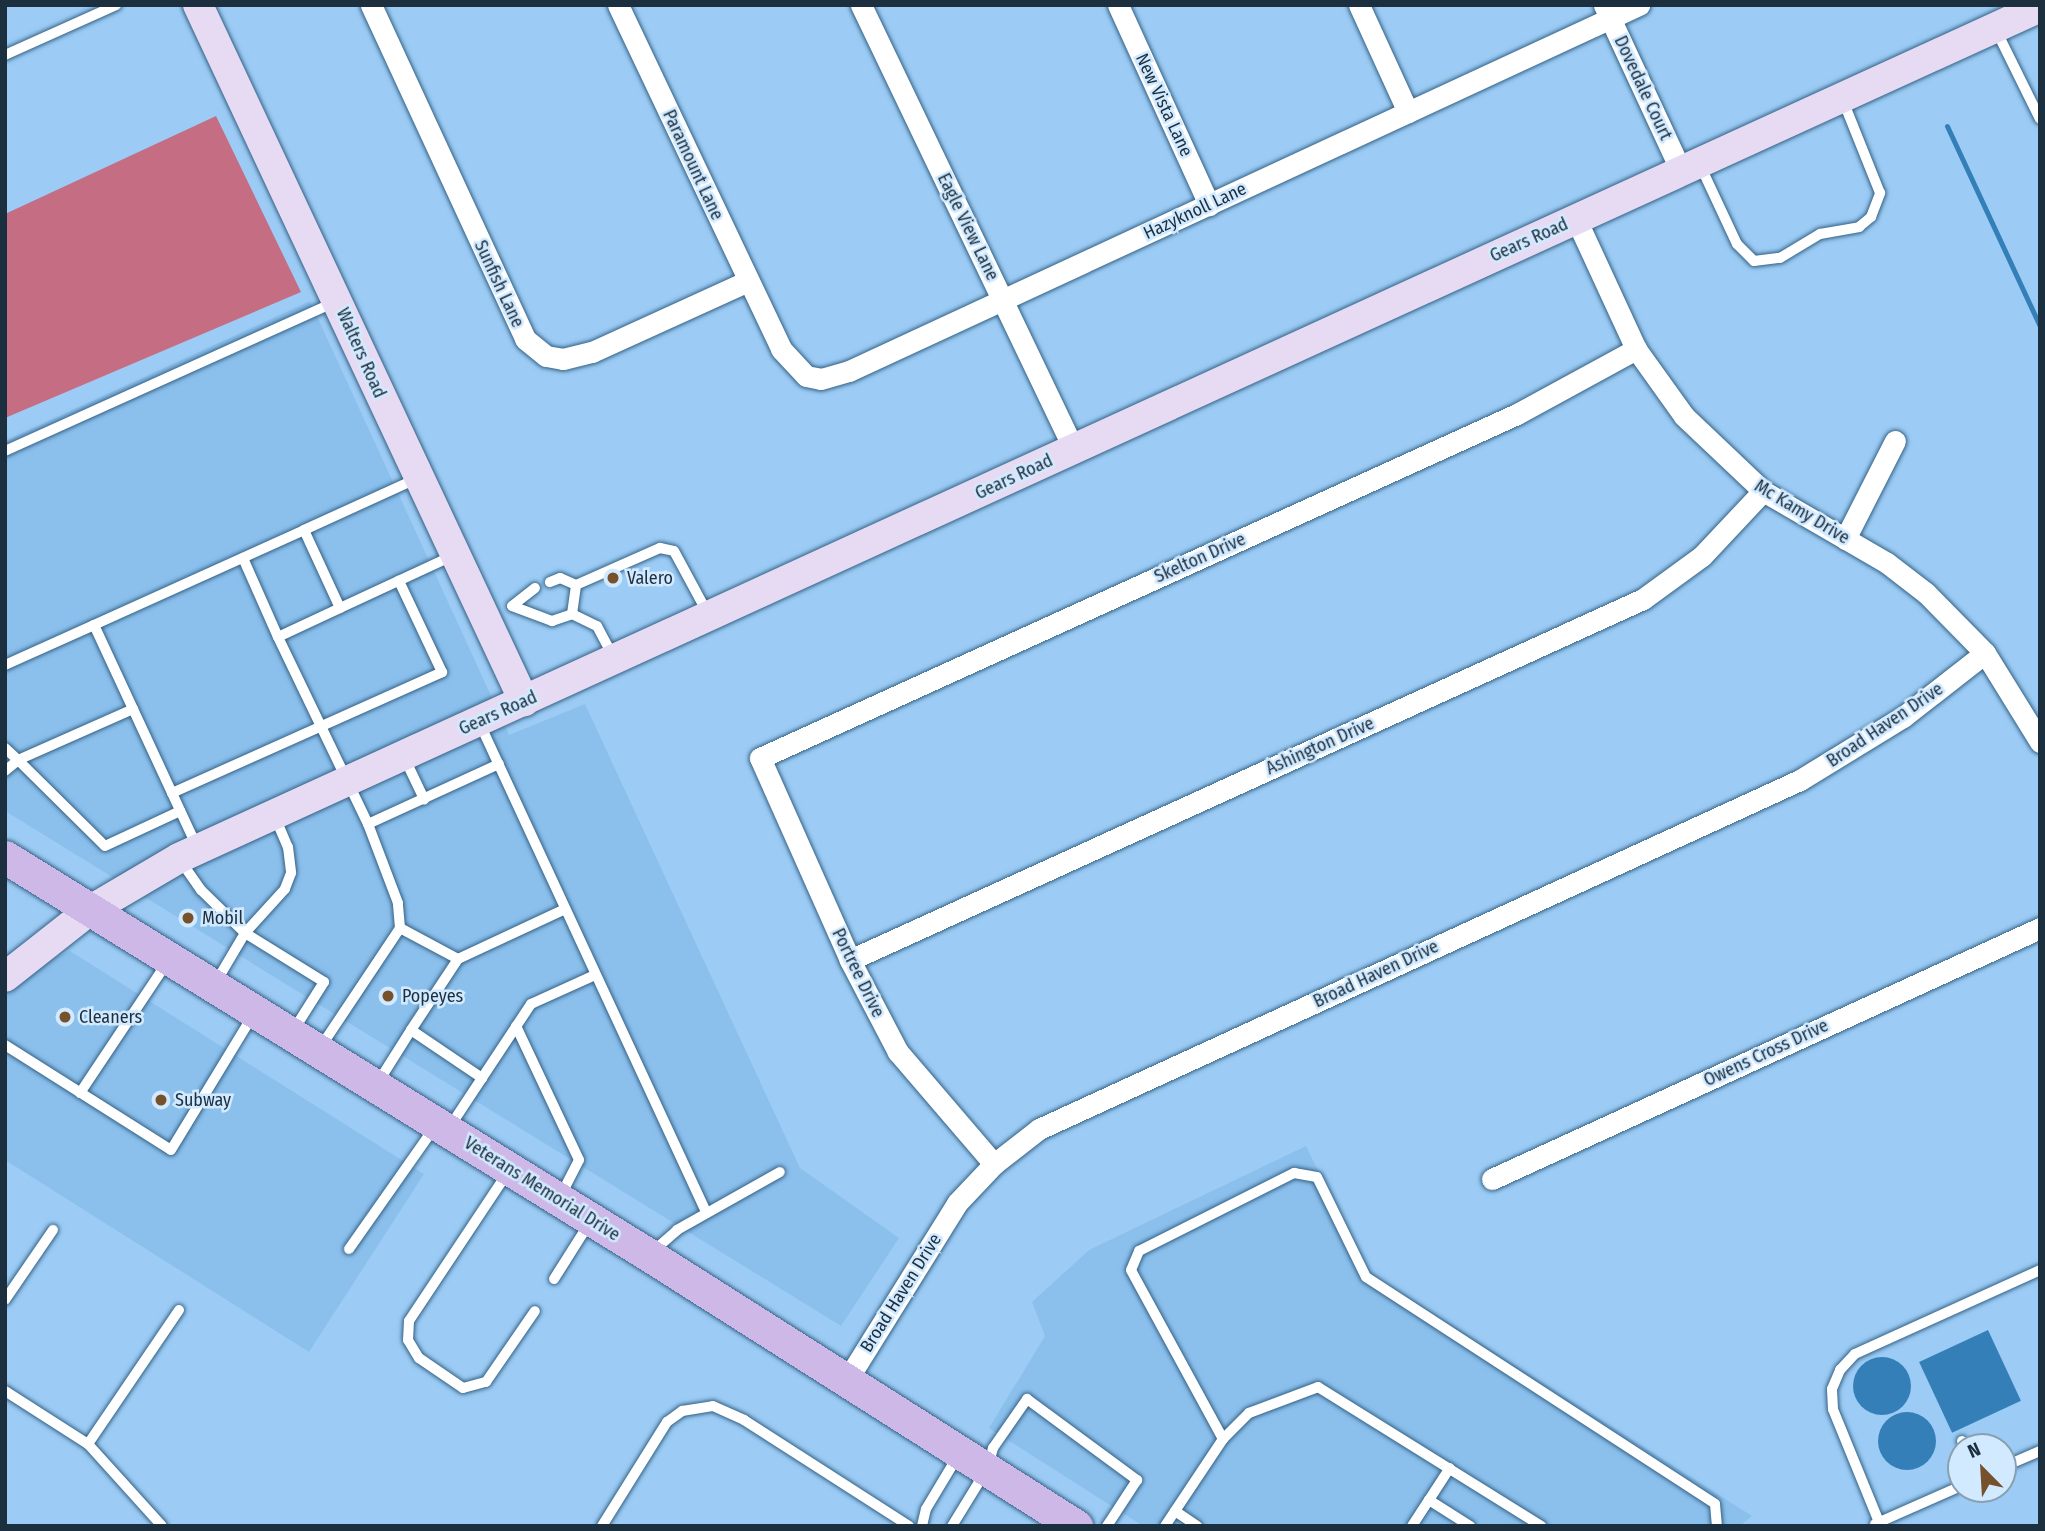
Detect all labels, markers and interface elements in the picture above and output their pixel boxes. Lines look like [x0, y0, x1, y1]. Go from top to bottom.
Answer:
street label: Dovedale Court [1609, 32, 1677, 144]
street label: New Vista Lane [1131, 50, 1197, 160]
street label: Paramount Lane [658, 106, 728, 224]
street label: Eagle View Lane [933, 170, 1003, 284]
street label: Hazyknoll Lane [1140, 178, 1250, 244]
street label: Gears Road [1487, 213, 1571, 267]
street label: Sunfish Lane [469, 237, 529, 331]
street label: Walters Road [332, 305, 390, 401]
street label: Gears Road [972, 450, 1056, 504]
street label: Mc Kamy Drive [1751, 475, 1853, 549]
street label: Skelton Drive [1151, 528, 1249, 588]
place label: Valero [627, 567, 673, 589]
marker: Valero [605, 570, 621, 586]
street label: Broad Haven Drive [1823, 678, 1947, 772]
street label: Gears Road [456, 686, 540, 740]
street label: Ashington Drive [1263, 713, 1377, 779]
place label: Mobil [202, 907, 243, 929]
marker: Mobil [180, 910, 196, 926]
street label: Portree Drive [827, 925, 889, 1021]
street label: Broad Haven Drive [1310, 936, 1442, 1012]
place label: Popeyes [402, 985, 463, 1007]
marker: Popeyes [380, 988, 396, 1004]
place label: Cleaners [79, 1006, 142, 1028]
marker: Cleaners [57, 1009, 73, 1025]
street label: Owens Cross Drive [1700, 1015, 1832, 1091]
place label: Subway [175, 1089, 231, 1111]
marker: Subway [153, 1092, 169, 1108]
street label: Veterans Memorial Drive [460, 1132, 624, 1246]
street label: Broad Haven Drive [856, 1230, 946, 1356]
north arrow [1947, 1433, 2017, 1503]
text: N [1964, 1437, 1984, 1463]

